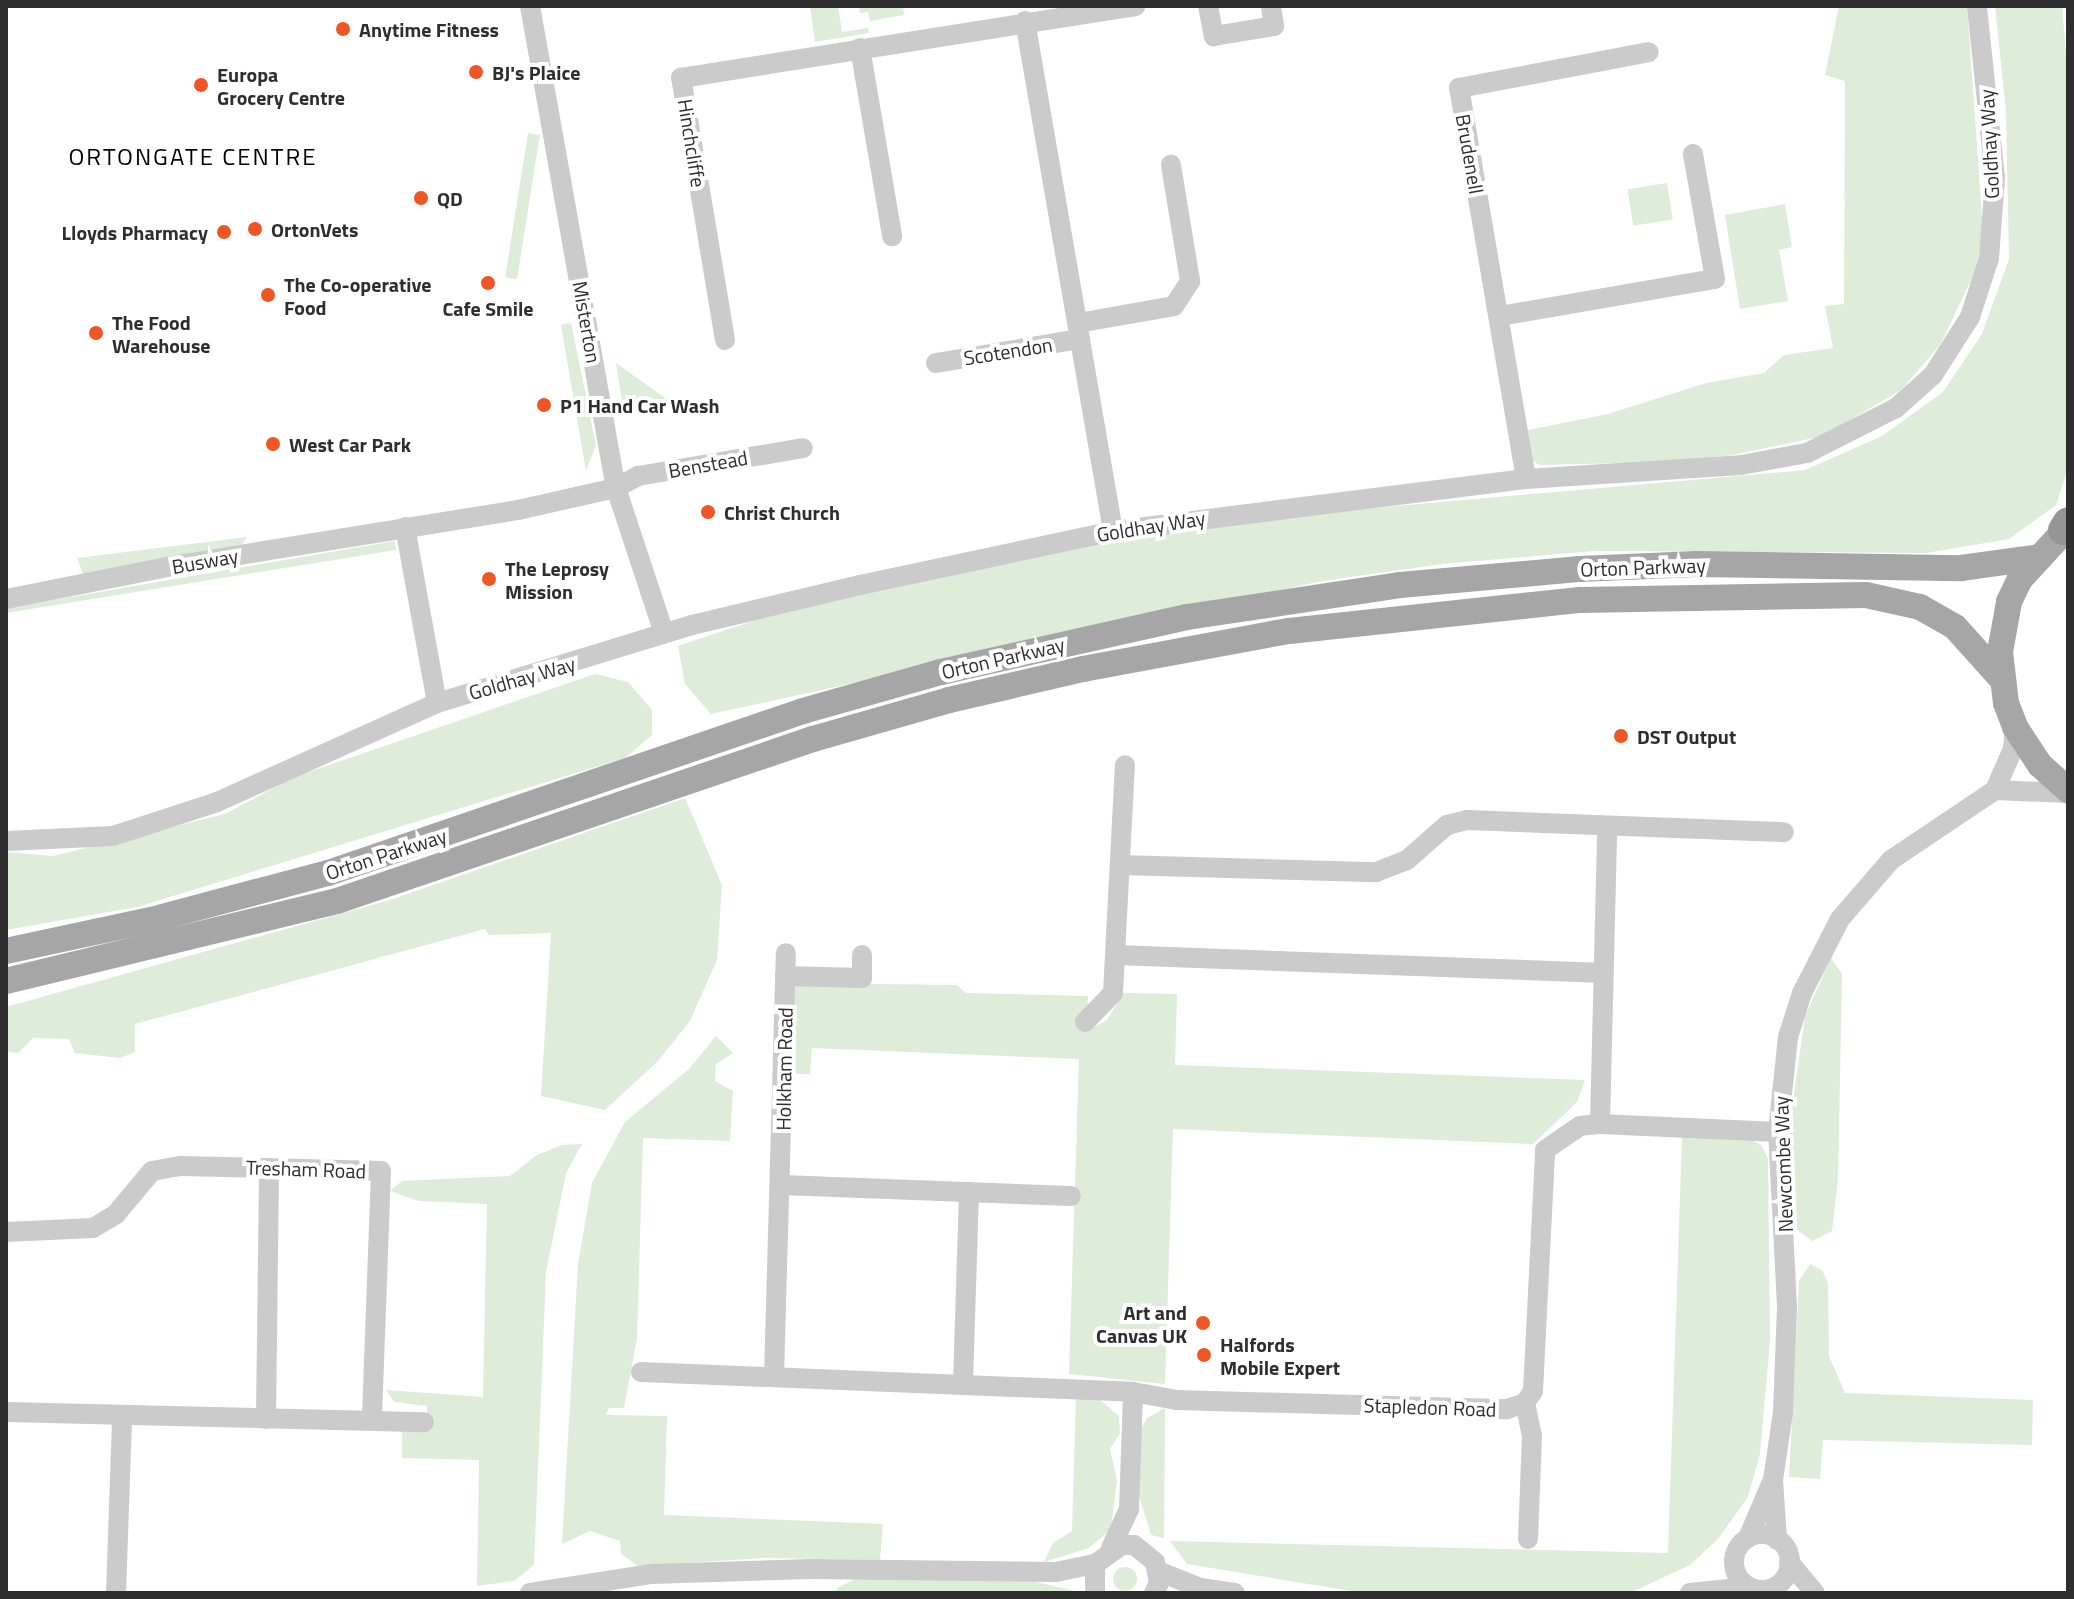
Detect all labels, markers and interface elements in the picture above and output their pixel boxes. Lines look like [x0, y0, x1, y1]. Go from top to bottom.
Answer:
place label: Anytime Fitness [359, 17, 499, 41]
marker: Anytime Fitness [334, 20, 352, 38]
place label: BJ's Plaice [492, 60, 580, 84]
place label: Europa Grocery Centre [217, 62, 345, 109]
marker: BJ's Plaice [467, 63, 485, 81]
marker: Europa Grocery Centre [192, 76, 210, 94]
street label: Goldhay Way [1974, 89, 2004, 199]
street label: Hinchcliffe [673, 97, 711, 189]
street label: Brudenell [1451, 112, 1489, 196]
district label: ORTONGATE CENTRE [69, 143, 317, 171]
place label: QD [437, 186, 463, 210]
marker: QD [412, 189, 430, 207]
place label: OrtonVets [271, 217, 358, 241]
place label: Lloyds Pharmacy [62, 220, 208, 244]
marker: OrtonVets [246, 220, 264, 238]
marker: Lloyds Pharmacy [215, 223, 233, 241]
place label: The Co-operative Food [284, 272, 432, 319]
marker: Cafe Smile [479, 274, 497, 292]
street label: Misterton [568, 279, 606, 365]
marker: The Co-operative Food [259, 286, 277, 304]
place label: Cafe Smile [442, 296, 534, 320]
place label: The Food Warehouse [112, 310, 211, 357]
marker: The Food Warehouse [87, 324, 105, 342]
street label: Scotendon [962, 332, 1054, 370]
place label: P1 Hand Car Wash [560, 393, 720, 417]
marker: P1 Hand Car Wash [535, 396, 553, 414]
place label: West Car Park [289, 432, 411, 456]
marker: West Car Park [264, 435, 282, 453]
street label: Benstead [666, 445, 750, 483]
place label: Christ Church [724, 500, 840, 524]
marker: Christ Church [699, 503, 717, 521]
street label: Goldhay Way [1095, 506, 1207, 546]
street label: Busway [170, 543, 240, 579]
street label: Orton Parkway [1580, 553, 1706, 581]
place label: The Leprosy Mission [505, 556, 609, 603]
marker: The Leprosy Mission [480, 570, 498, 588]
street label: Orton Parkway [939, 632, 1067, 684]
street label: Goldhay Way [466, 651, 578, 705]
place label: DST Output [1637, 724, 1736, 748]
marker: DST Output [1612, 727, 1630, 745]
street label: Orton Parkway [322, 823, 450, 885]
street label: Holkham Road [771, 1007, 797, 1131]
street label: Newcombe Way [1769, 1095, 1797, 1233]
street label: Tresham Road [246, 1155, 366, 1183]
place label: Art and Canvas UK [1096, 1300, 1187, 1347]
marker: Art and Canvas UK [1194, 1314, 1212, 1332]
place label: Halfords Mobile Expert [1220, 1332, 1340, 1379]
marker: Halfords Mobile Expert [1195, 1346, 1213, 1364]
street label: Stapledon Road [1363, 1393, 1497, 1421]

